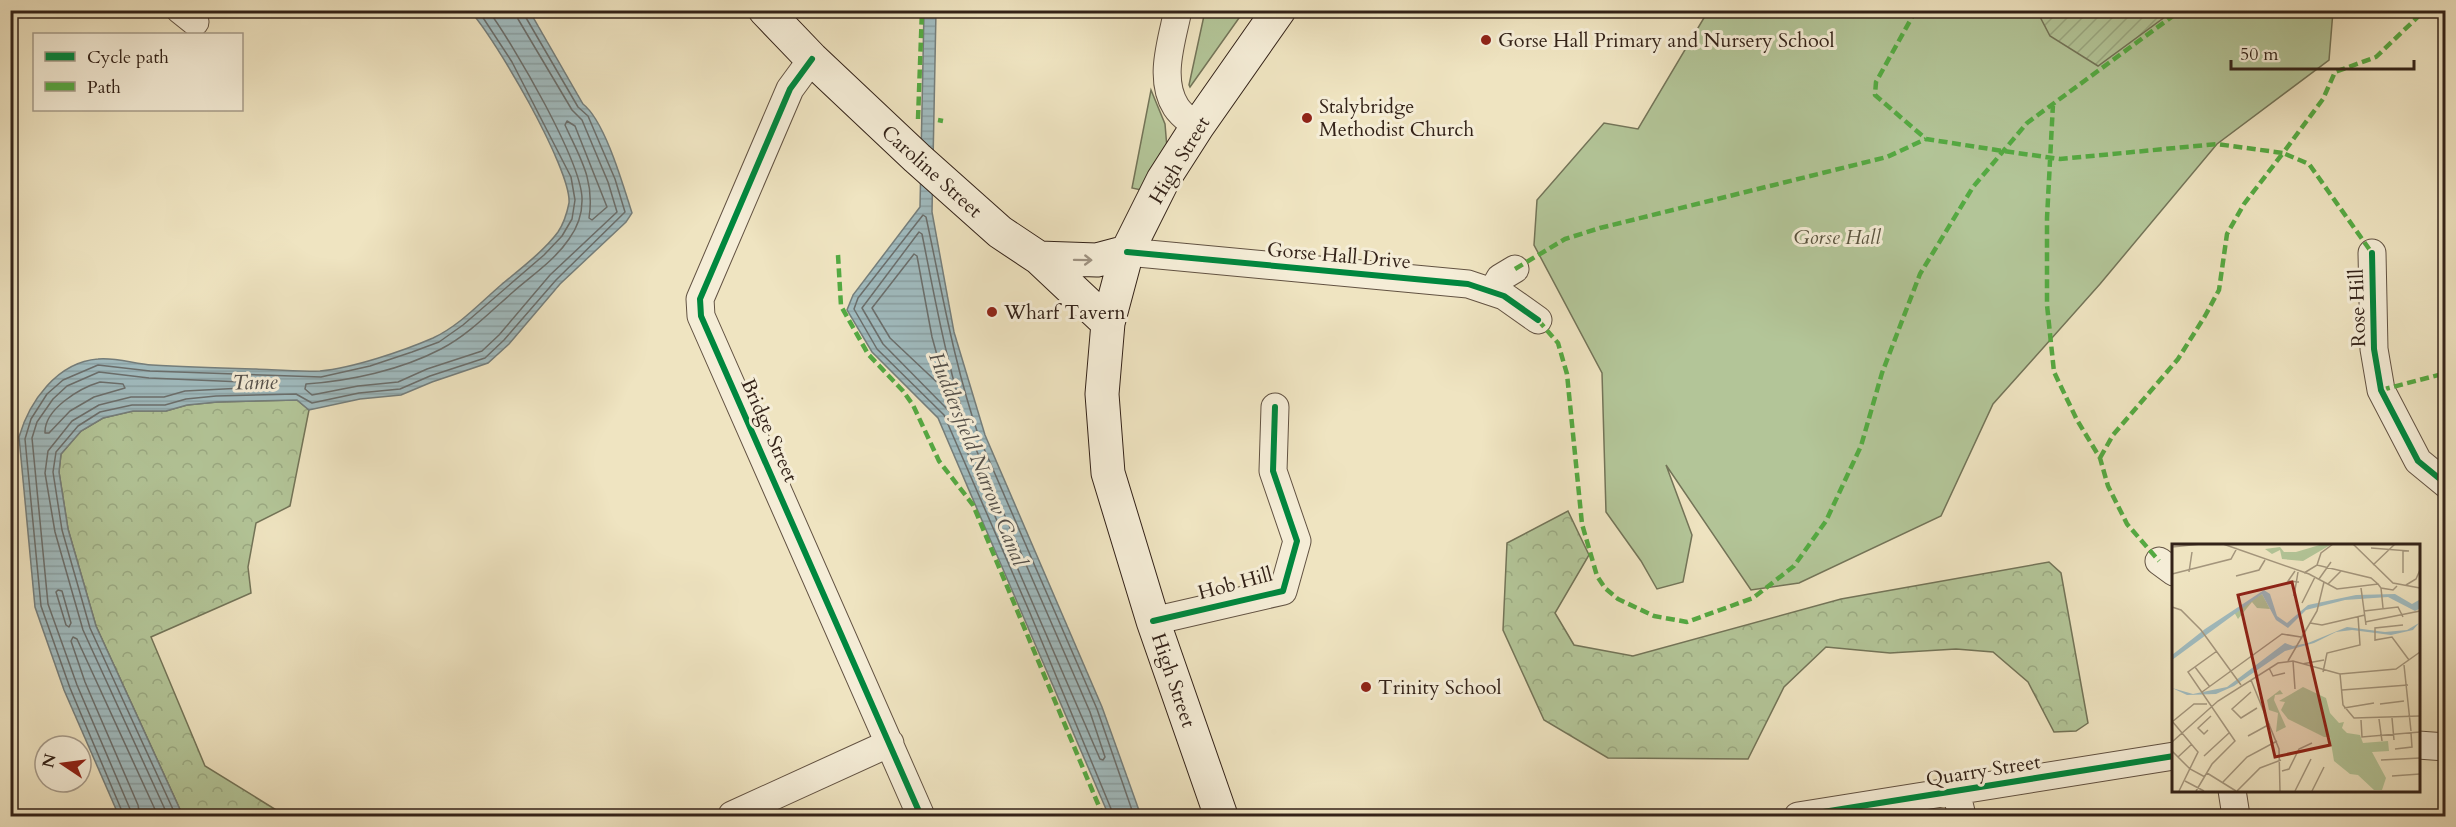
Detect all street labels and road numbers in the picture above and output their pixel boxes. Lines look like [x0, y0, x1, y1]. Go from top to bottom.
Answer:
street label: High Street [1143, 111, 1217, 209]
street label: Caroline Street [876, 119, 988, 224]
street label: Gorse Hall Drive [1266, 236, 1412, 275]
street label: Rose Hill [2343, 268, 2372, 348]
street label: Bridge Street [735, 374, 805, 487]
street label: Hob Hill [1195, 561, 1275, 606]
street label: High Street [1145, 629, 1202, 732]
street label: Quarry Street [1924, 748, 2043, 793]

